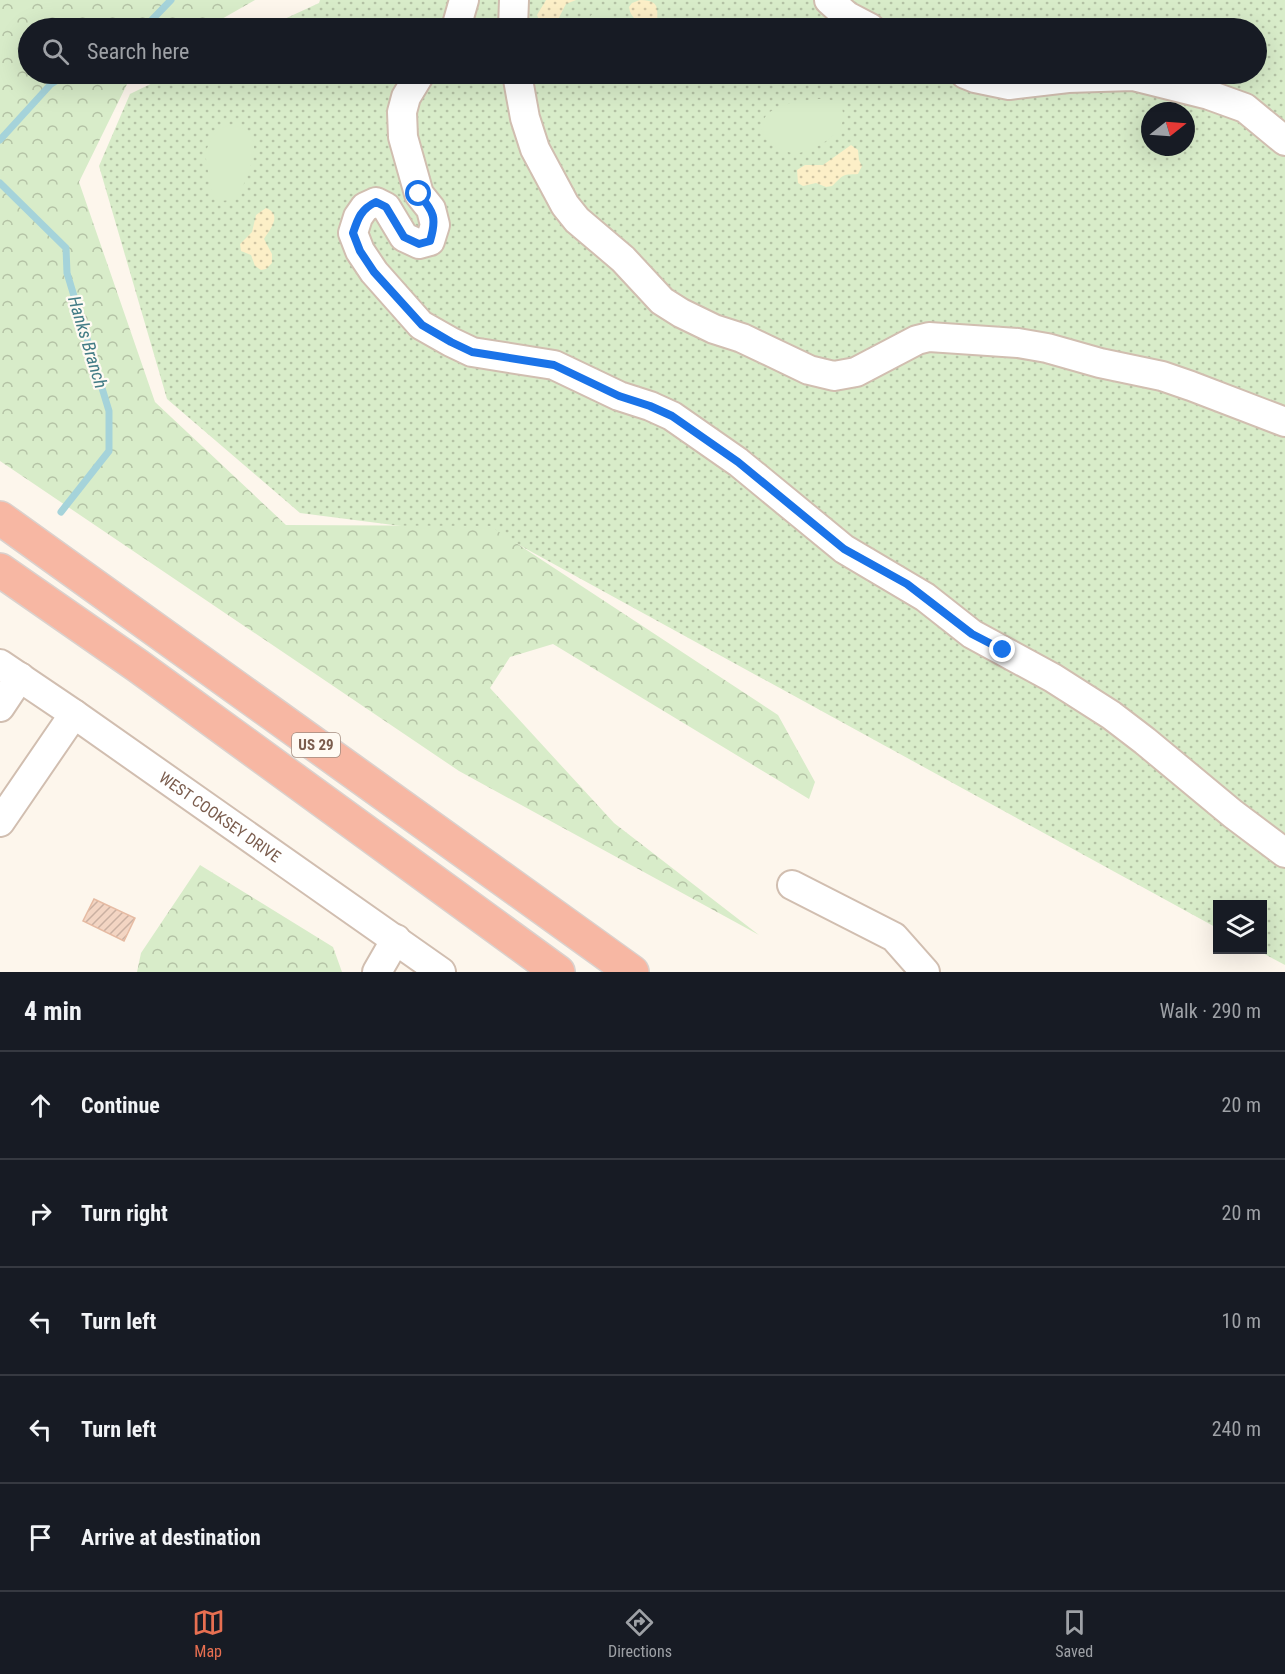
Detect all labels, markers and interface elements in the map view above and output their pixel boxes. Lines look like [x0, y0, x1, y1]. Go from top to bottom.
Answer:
search box [18, 18, 1267, 84]
icon: search [39, 35, 72, 68]
text: Search here [87, 39, 189, 64]
north arrow [1141, 102, 1195, 156]
route start [405, 180, 431, 206]
water label: Hanks Branch [64, 293, 112, 391]
route end [989, 636, 1015, 662]
road number: US 29 [292, 733, 340, 757]
street label: WEST COOKSEY DRIVE [156, 768, 285, 866]
map controls [1213, 900, 1267, 954]
button: layers [1213, 900, 1267, 954]
text: 4 min [24, 996, 82, 1026]
text: Walk · 290 m [1160, 999, 1261, 1023]
icon: ahead [24, 1089, 57, 1122]
text: Continue [81, 1093, 160, 1118]
text: 20 m [1222, 1093, 1261, 1117]
icon: right [24, 1197, 57, 1230]
text: Turn right [81, 1201, 168, 1226]
text: 20 m [1222, 1201, 1261, 1225]
icon: left [24, 1305, 57, 1338]
text: Turn left [81, 1309, 156, 1334]
text: 10 m [1222, 1309, 1261, 1333]
icon: left [24, 1413, 57, 1446]
text: Turn left [81, 1417, 156, 1442]
text: 240 m [1212, 1417, 1261, 1441]
icon: arrive [24, 1521, 57, 1554]
text: Arrive at destination [81, 1525, 261, 1550]
tab: Map [192, 1606, 225, 1661]
tab: Directions [608, 1606, 672, 1661]
tab: Saved [1055, 1606, 1093, 1661]

